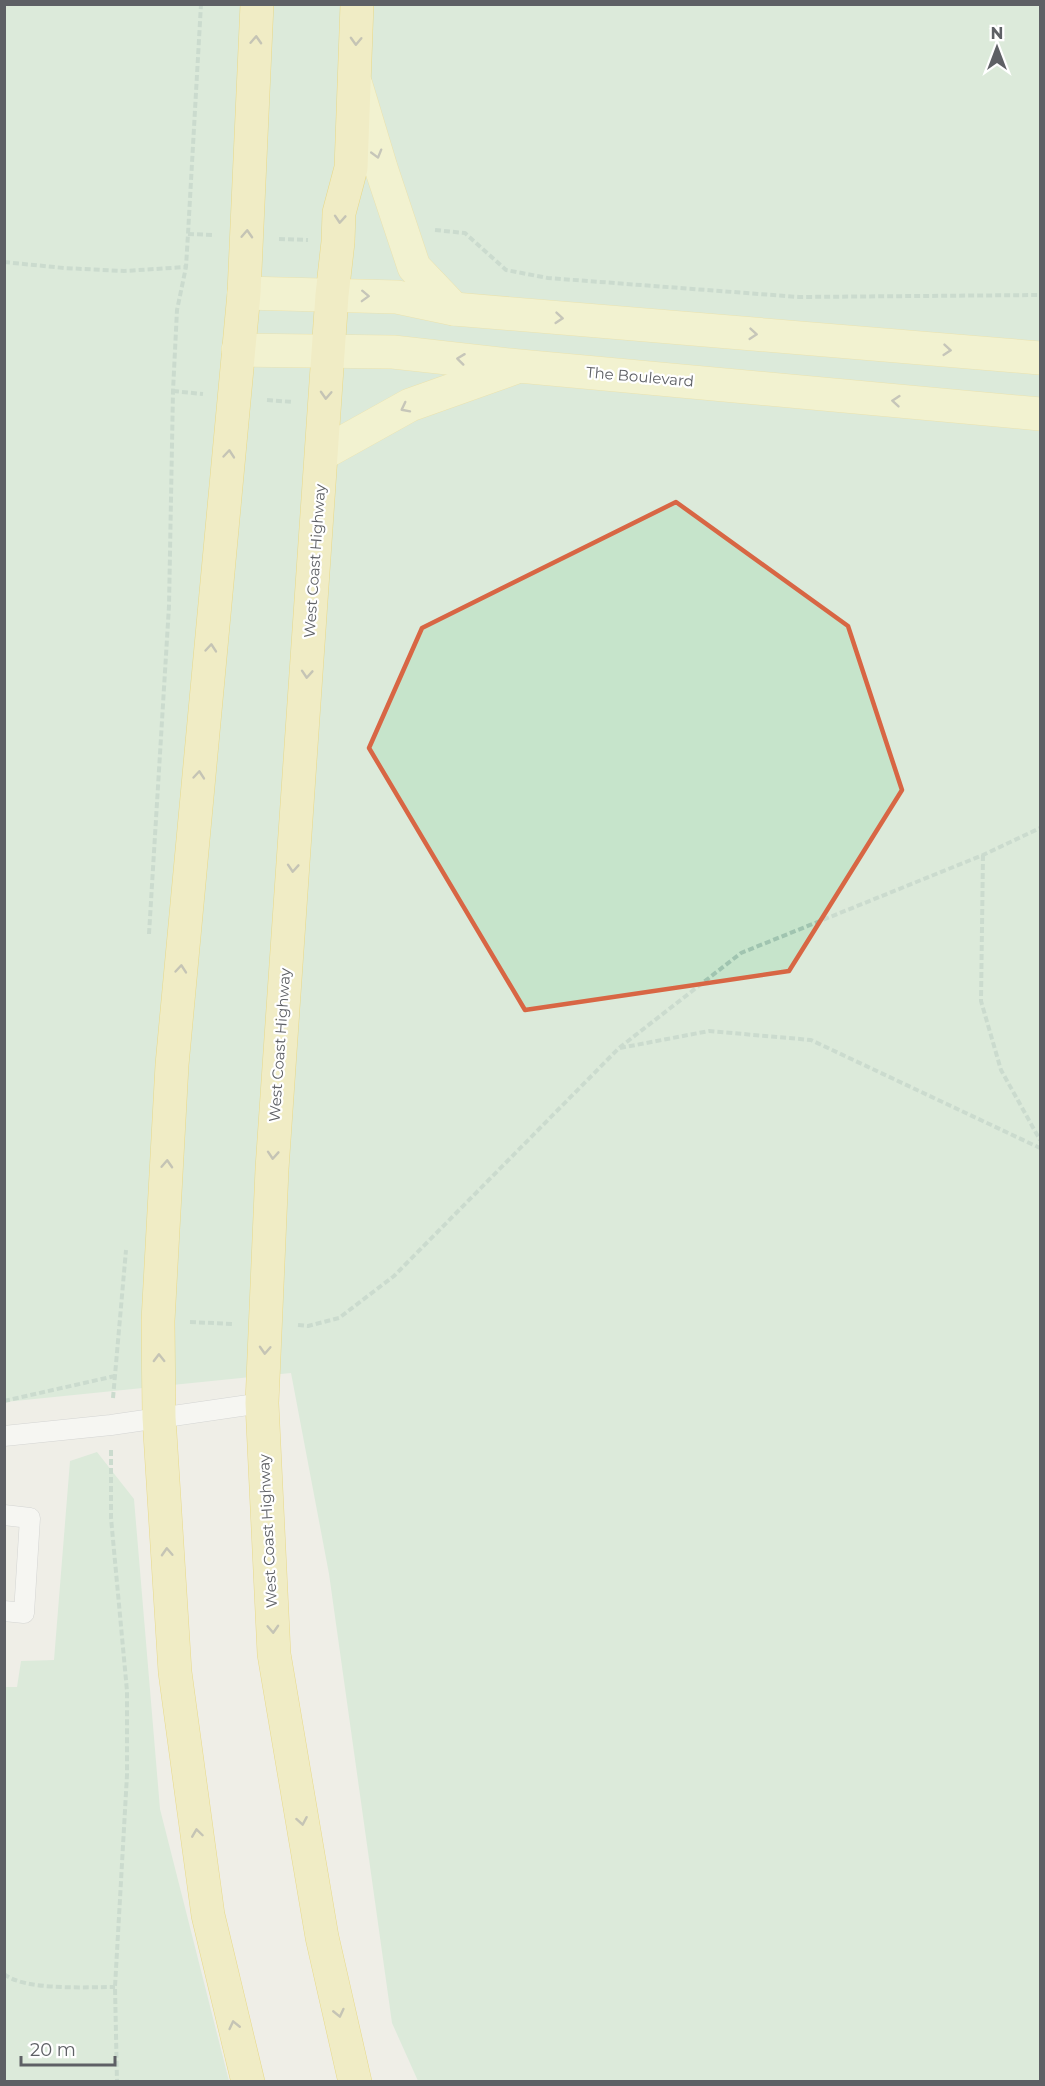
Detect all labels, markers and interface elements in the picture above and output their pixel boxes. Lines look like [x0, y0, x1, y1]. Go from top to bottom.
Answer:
north arrow [967, 18, 1027, 78]
text: N [991, 24, 1003, 43]
one-way arrow [249, 35, 262, 44]
one-way arrow [349, 37, 362, 46]
one-way arrow [370, 148, 382, 159]
one-way arrow [333, 215, 346, 224]
one-way arrow [241, 230, 254, 239]
one-way arrow [361, 290, 370, 302]
one-way arrow [554, 311, 563, 324]
one-way arrow [748, 327, 758, 340]
one-way arrow [943, 344, 952, 357]
one-way arrow [456, 353, 465, 366]
street label: The Boulevard [585, 362, 695, 391]
one-way arrow [320, 391, 333, 400]
one-way arrow [892, 395, 901, 408]
one-way arrow [401, 401, 411, 412]
one-way arrow [222, 449, 235, 458]
street label: West Coast Highway [300, 483, 329, 639]
one-way arrow [204, 643, 217, 652]
one-way arrow [300, 669, 313, 678]
one-way arrow [192, 770, 205, 780]
one-way arrow [287, 864, 300, 873]
one-way arrow [174, 965, 187, 974]
street label: West Coast Highway [265, 967, 294, 1123]
one-way arrow [266, 1151, 279, 1160]
one-way arrow [160, 1159, 173, 1168]
one-way arrow [258, 1346, 271, 1355]
one-way arrow [153, 1354, 165, 1363]
street label: West Coast Highway [254, 1453, 281, 1608]
one-way arrow [161, 1548, 174, 1557]
one-way arrow [266, 1624, 279, 1633]
one-way arrow [296, 1817, 308, 1826]
one-way arrow [191, 1829, 203, 1838]
one-way arrow [332, 2008, 345, 2018]
one-way arrow [229, 2020, 242, 2030]
scale bar [21, 2029, 116, 2067]
text: 20 m [30, 2039, 76, 2061]

